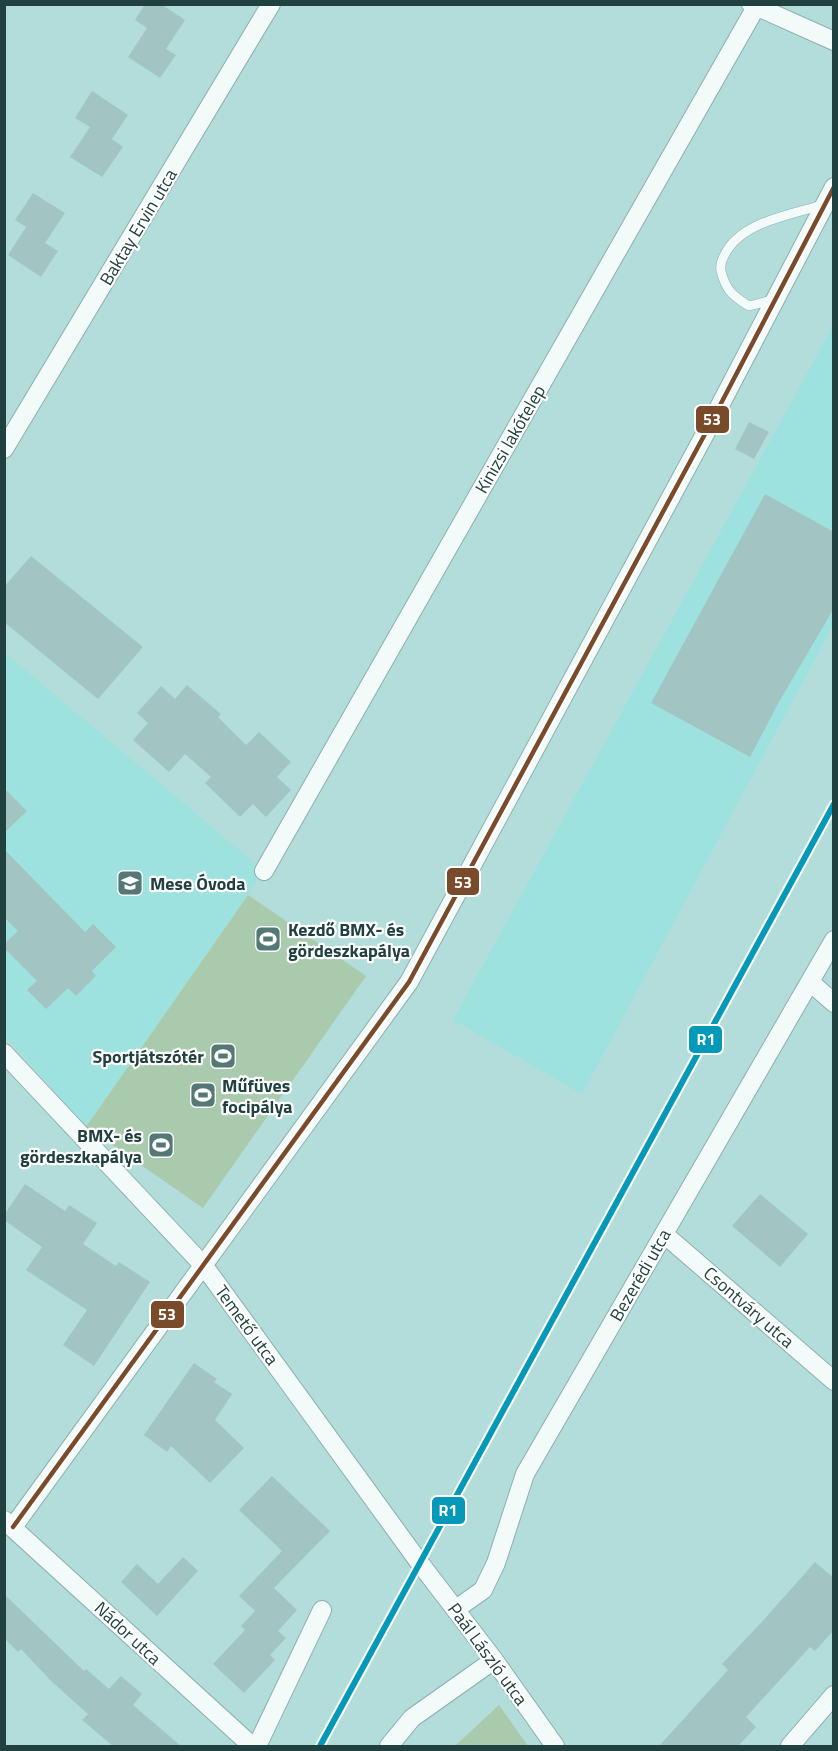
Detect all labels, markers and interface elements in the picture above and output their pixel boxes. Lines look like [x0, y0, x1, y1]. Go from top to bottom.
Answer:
street label: Baktay Ervin utca [92, 164, 184, 290]
street label: Kinizsi lakótelep [468, 380, 552, 498]
line badge: 53 [695, 405, 730, 434]
text: 53 [703, 407, 721, 431]
line badge: 53 [446, 867, 480, 896]
school or university icon: Mese Óvoda [115, 868, 145, 898]
place label: Mese Óvoda [150, 870, 245, 897]
text: 53 [454, 870, 472, 894]
place label: Kezdő BMX- és gördeszkapálya [288, 916, 410, 964]
sports icon: Kezdő BMX- és gördeszkapálya [253, 924, 283, 954]
line badge: R1 [688, 1025, 723, 1054]
text: R1 [697, 1027, 715, 1051]
sports icon: Sportjátszótér [208, 1041, 238, 1071]
place label: Sportjátszótér [93, 1043, 204, 1070]
place label: Műfüves focipálya [222, 1072, 293, 1120]
sports icon: Műfüves focipálya [188, 1080, 218, 1110]
place label: BMX- és gördeszkapálya [20, 1122, 142, 1170]
sports icon: BMX- és gördeszkapálya [146, 1130, 176, 1160]
street label: Bezerédi utca [603, 1224, 677, 1326]
street label: Csontváry utca [698, 1260, 800, 1354]
street label: Temető utca [209, 1279, 285, 1371]
line badge: 53 [150, 1300, 185, 1329]
text: 53 [158, 1302, 176, 1326]
line badge: R1 [431, 1496, 466, 1525]
text: R1 [439, 1498, 457, 1522]
street label: Nádor utca [88, 1595, 168, 1671]
street label: Paál László utca [441, 1597, 535, 1711]

